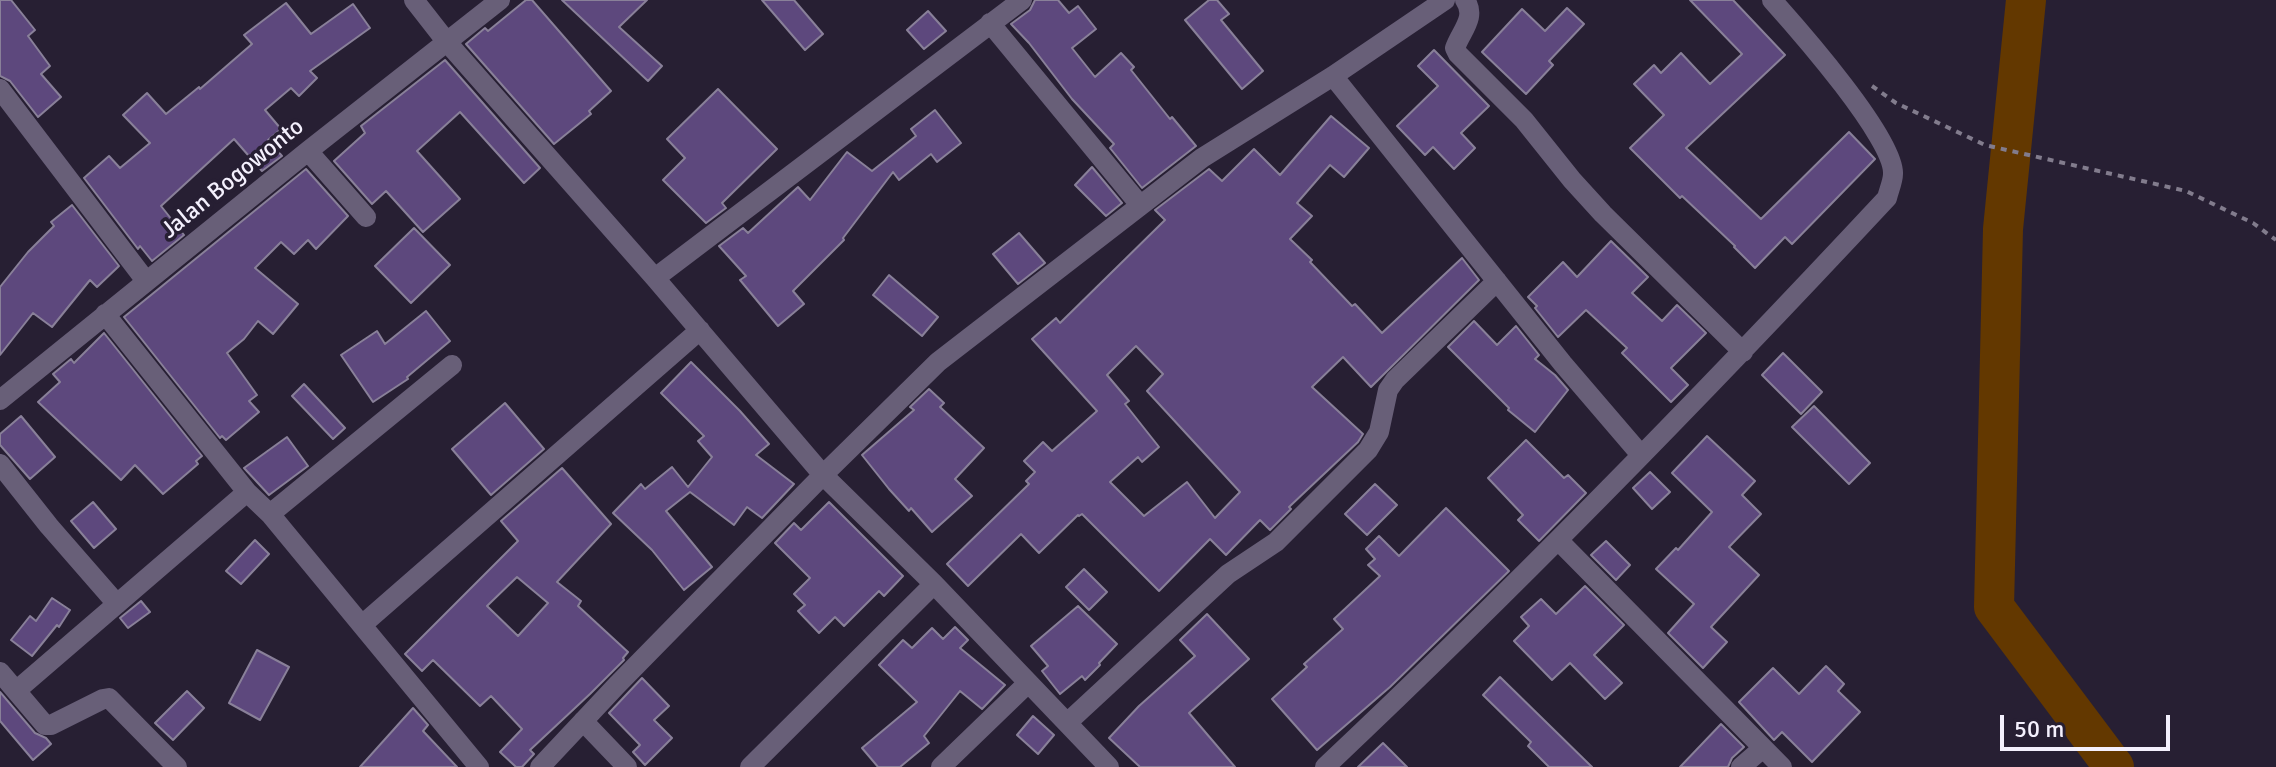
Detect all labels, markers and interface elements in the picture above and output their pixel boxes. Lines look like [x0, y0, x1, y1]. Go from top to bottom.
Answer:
street label: Jalan Bogowonto [156, 113, 310, 245]
scale bar [2004, 699, 2174, 749]
text: 50 m [2014, 714, 2064, 744]

